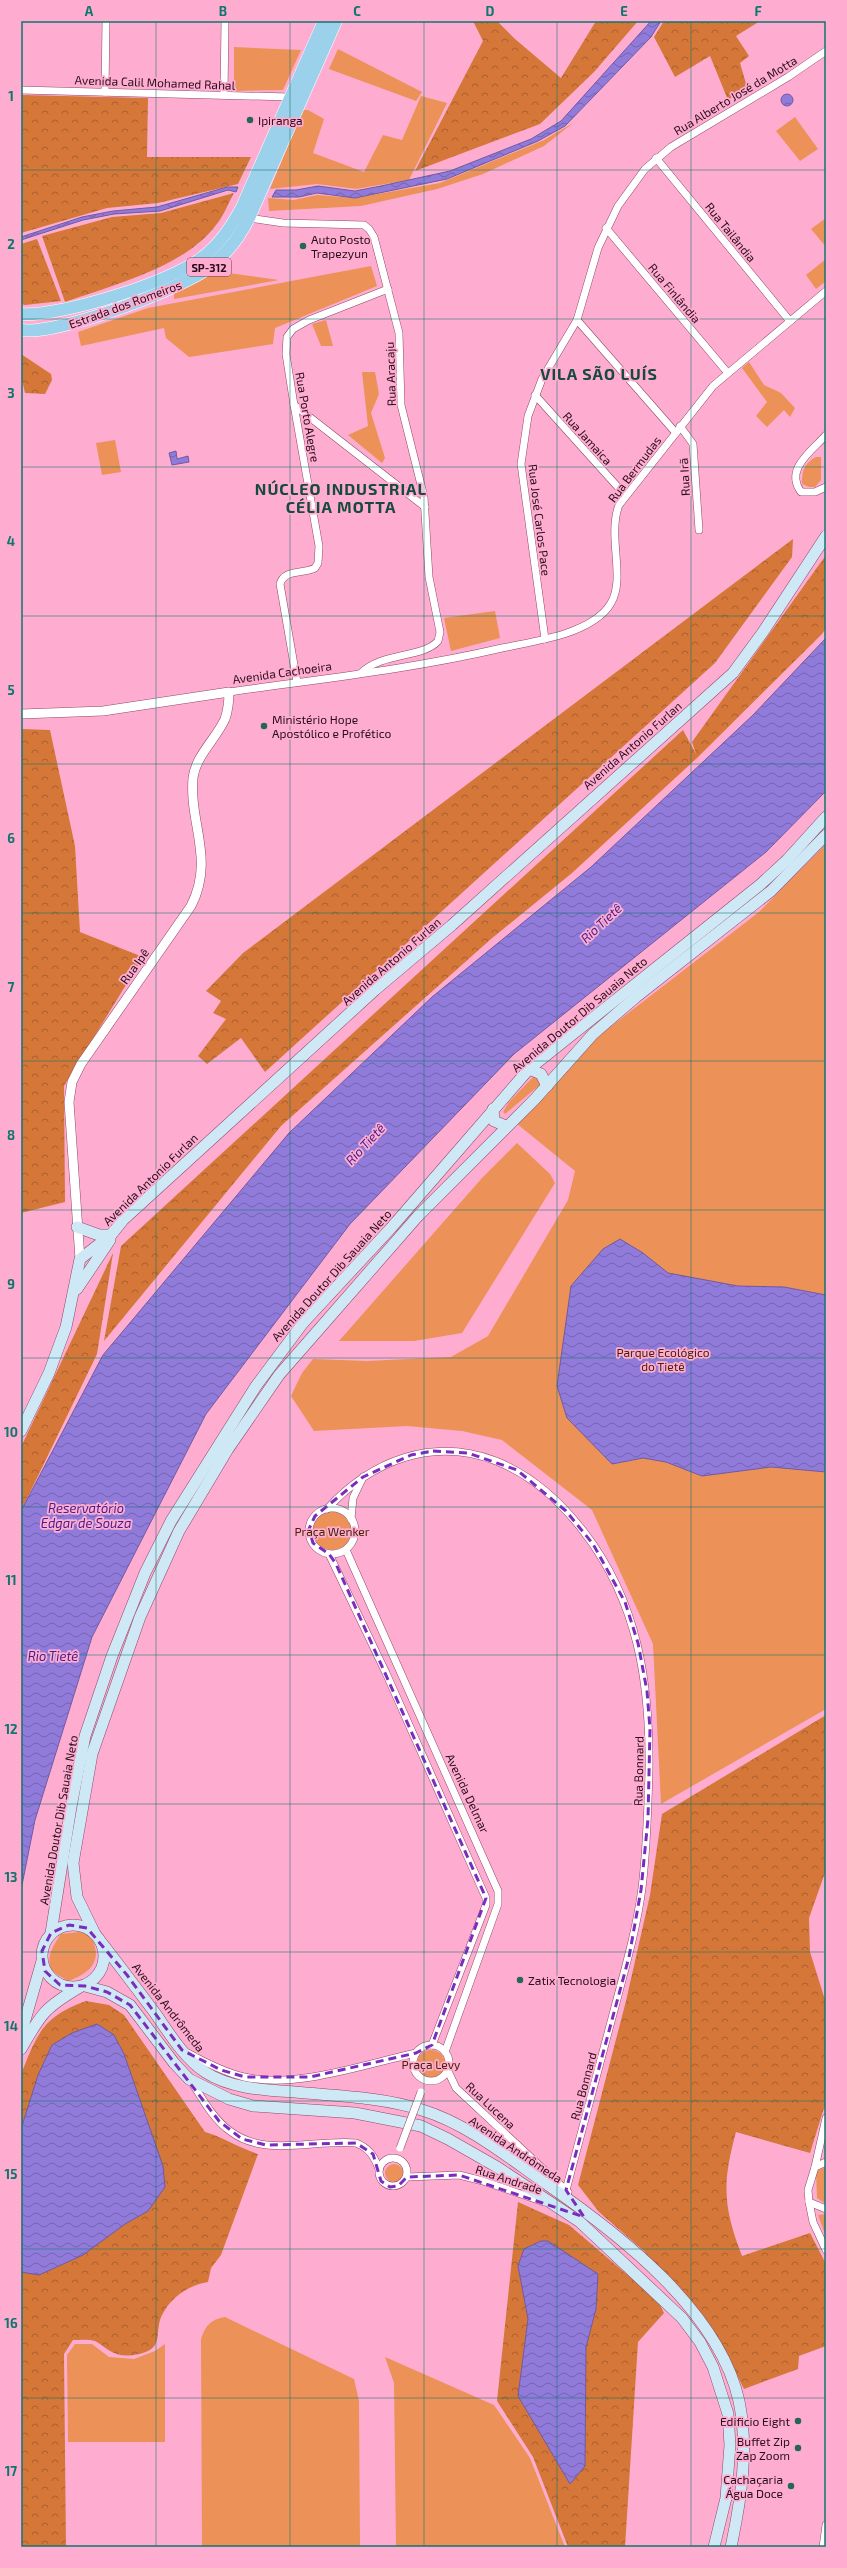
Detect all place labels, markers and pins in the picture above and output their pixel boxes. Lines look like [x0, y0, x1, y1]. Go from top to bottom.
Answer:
place label: Ipiranga [258, 113, 303, 127]
marker: Ipiranga [245, 115, 255, 125]
place label: Auto Posto Trapezyun [311, 232, 371, 260]
marker: Auto Posto Trapezyun [298, 241, 308, 251]
place label: Ministério Hope Apostólico e Profético [272, 712, 391, 740]
marker: Ministério Hope Apostólico e Profético [259, 721, 269, 731]
place label: Zatix Tecnologia [528, 1973, 616, 1987]
marker: Zatix Tecnologia [515, 1975, 525, 1985]
place label: Edificio Eight [720, 2414, 790, 2428]
marker: Edificio Eight [793, 2416, 803, 2426]
place label: Buffet Zip Zap Zoom [736, 2434, 790, 2462]
marker: Buffet Zip Zap Zoom [793, 2443, 803, 2453]
place label: Cachaçaria Água Doce [723, 2472, 783, 2500]
marker: Cachaçaria Água Doce [786, 2481, 796, 2491]

